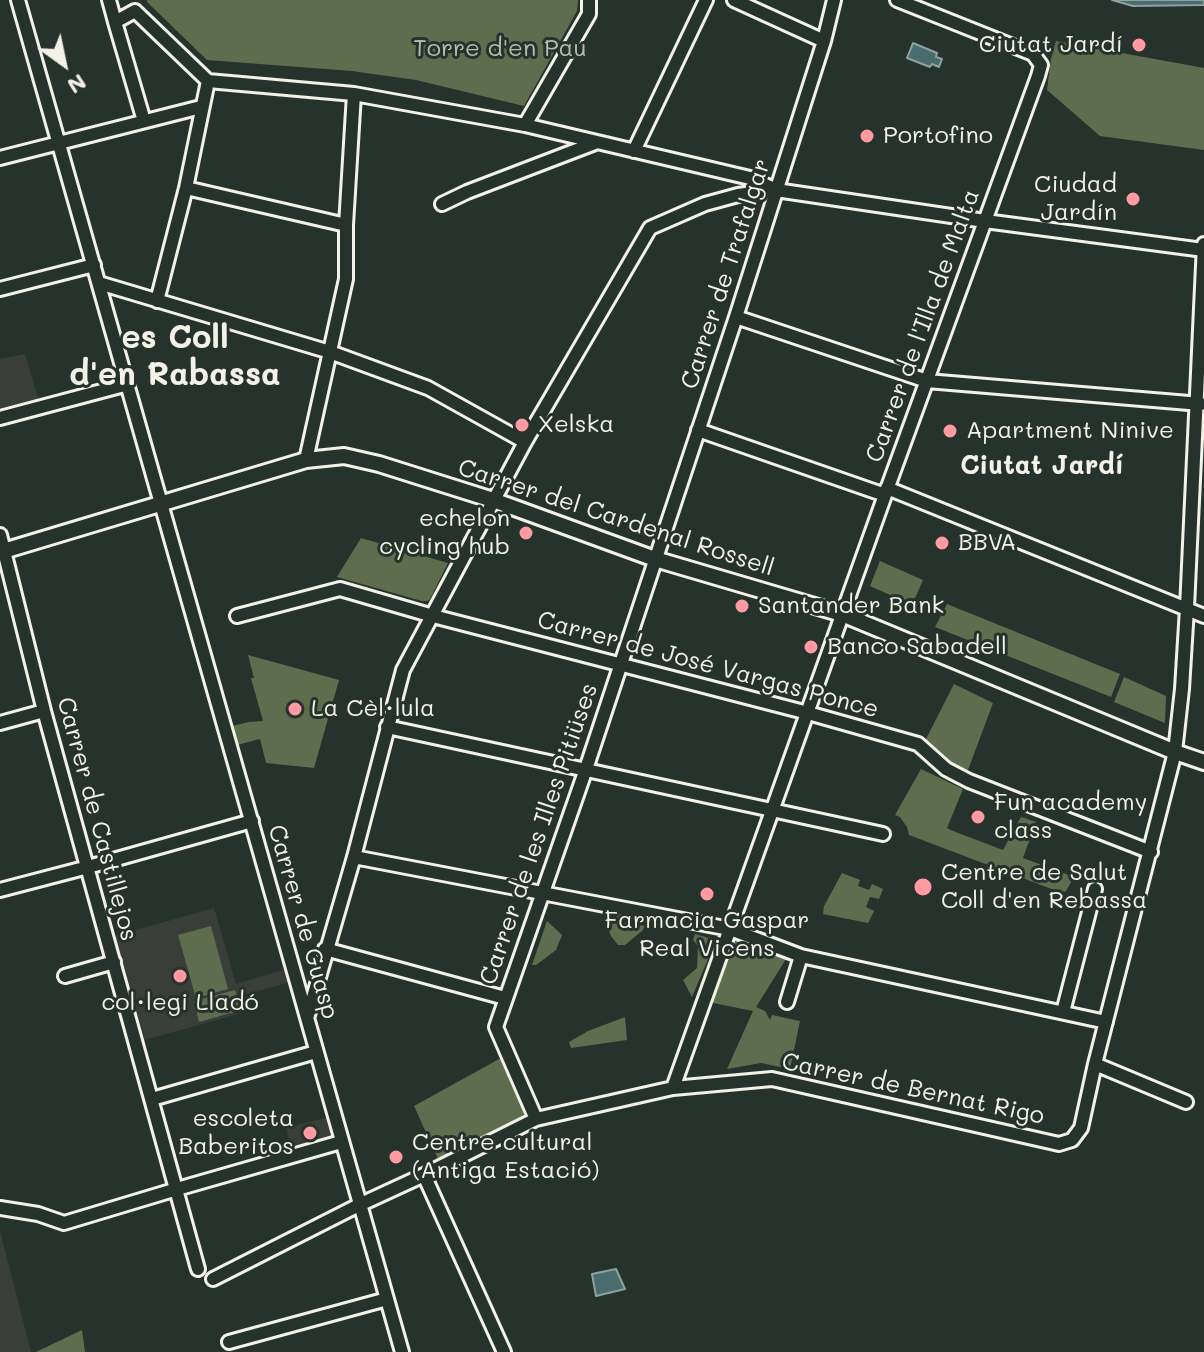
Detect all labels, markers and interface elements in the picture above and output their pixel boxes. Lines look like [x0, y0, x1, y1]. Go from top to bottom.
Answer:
north arrow [24, 24, 104, 104]
place label: Ciutat Jardí [979, 31, 1123, 59]
park label: Torre d'en Pau [413, 35, 587, 63]
marker: Ciutat Jardí [1130, 36, 1148, 54]
text: N [62, 68, 92, 101]
place label: Portofino [883, 122, 993, 150]
marker: Portofino [858, 127, 876, 145]
street label: Carrer de Trafalgar [675, 155, 777, 393]
place label: Ciudad Jardín [1034, 171, 1117, 227]
street label: Carrer de l'Illa de Malta [860, 186, 986, 466]
marker: Ciudad Jardín [1124, 190, 1142, 208]
district label: es Coll d'en Rabassa [69, 319, 281, 394]
place label: Xelska [538, 411, 614, 439]
marker: Xelska [513, 416, 531, 434]
place label: Apartment Ninive [966, 417, 1174, 445]
marker: Apartment Ninive [941, 422, 959, 440]
district label: Ciutat Jardí [960, 450, 1124, 482]
street label: Carrer del Cardenal Rossell [454, 453, 778, 583]
place label: echelon cycling hub [379, 505, 510, 561]
marker: echelon cycling hub [517, 524, 535, 542]
place label: BBVA [958, 529, 1016, 557]
marker: BBVA [933, 534, 951, 552]
place label: Santander Bank [758, 592, 944, 620]
marker: Santander Bank [733, 597, 751, 615]
street label: Carrer de José Vargas Ponce [534, 606, 882, 724]
place label: Banco Sabadell [827, 633, 1007, 661]
marker: Banco Sabadell [802, 638, 820, 656]
street label: Carrer de les Illes Pitiüses [474, 680, 604, 988]
street label: Carrer de Castillejos [51, 694, 143, 944]
place label: La Cèl·lula [311, 695, 435, 723]
marker: La Cèl·lula [286, 700, 304, 718]
place label: Fun academy class [994, 789, 1147, 845]
marker: Fun academy class [969, 808, 987, 826]
street label: Carrer de Guasp [261, 821, 345, 1023]
place label: Centre de Salut Coll d'en Rebassa [941, 859, 1147, 915]
marker: Centre de Salut Coll d'en Rebassa [912, 876, 934, 898]
marker: Farmacia Gaspar Real Vicens [698, 885, 716, 903]
place label: Farmacia Gaspar Real Vicens [605, 907, 809, 963]
marker: col·legi Lladó [171, 967, 189, 985]
place label: col·legi Lladó [101, 989, 259, 1017]
street label: Carrer de Bernat Rigo [779, 1047, 1047, 1131]
place label: escoleta Baberitos [178, 1105, 294, 1161]
marker: escoleta Baberitos [301, 1124, 319, 1142]
place label: Centre cultural (Antiga Estació) [412, 1129, 599, 1185]
marker: Centre cultural (Antiga Estació) [387, 1148, 405, 1166]

